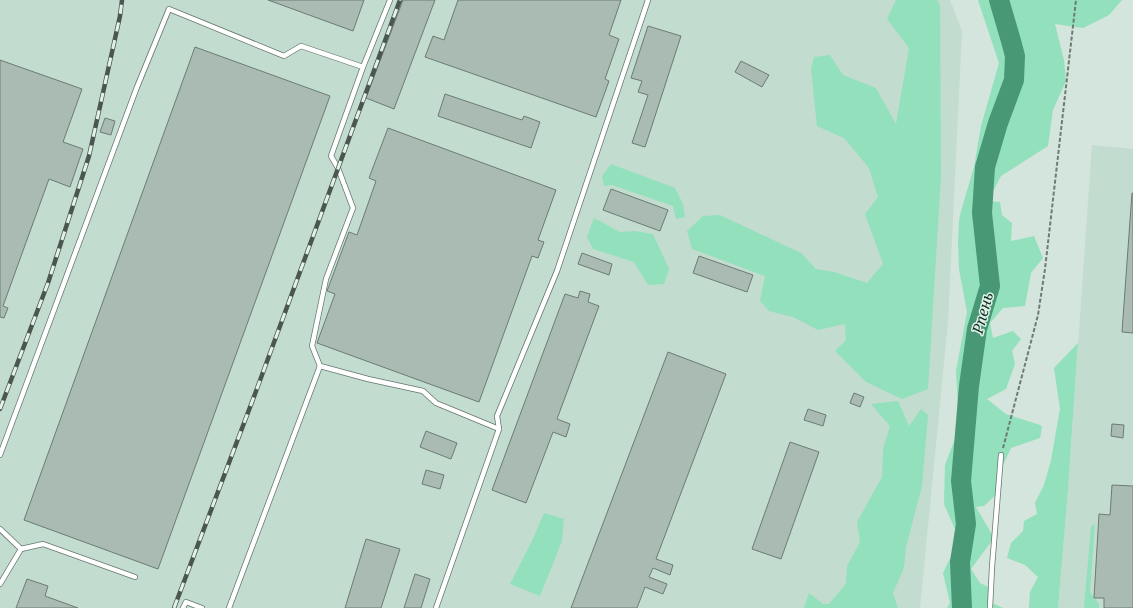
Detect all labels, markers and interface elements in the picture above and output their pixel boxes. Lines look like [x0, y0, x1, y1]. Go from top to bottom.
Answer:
water label: Рпень [967, 290, 997, 337]

